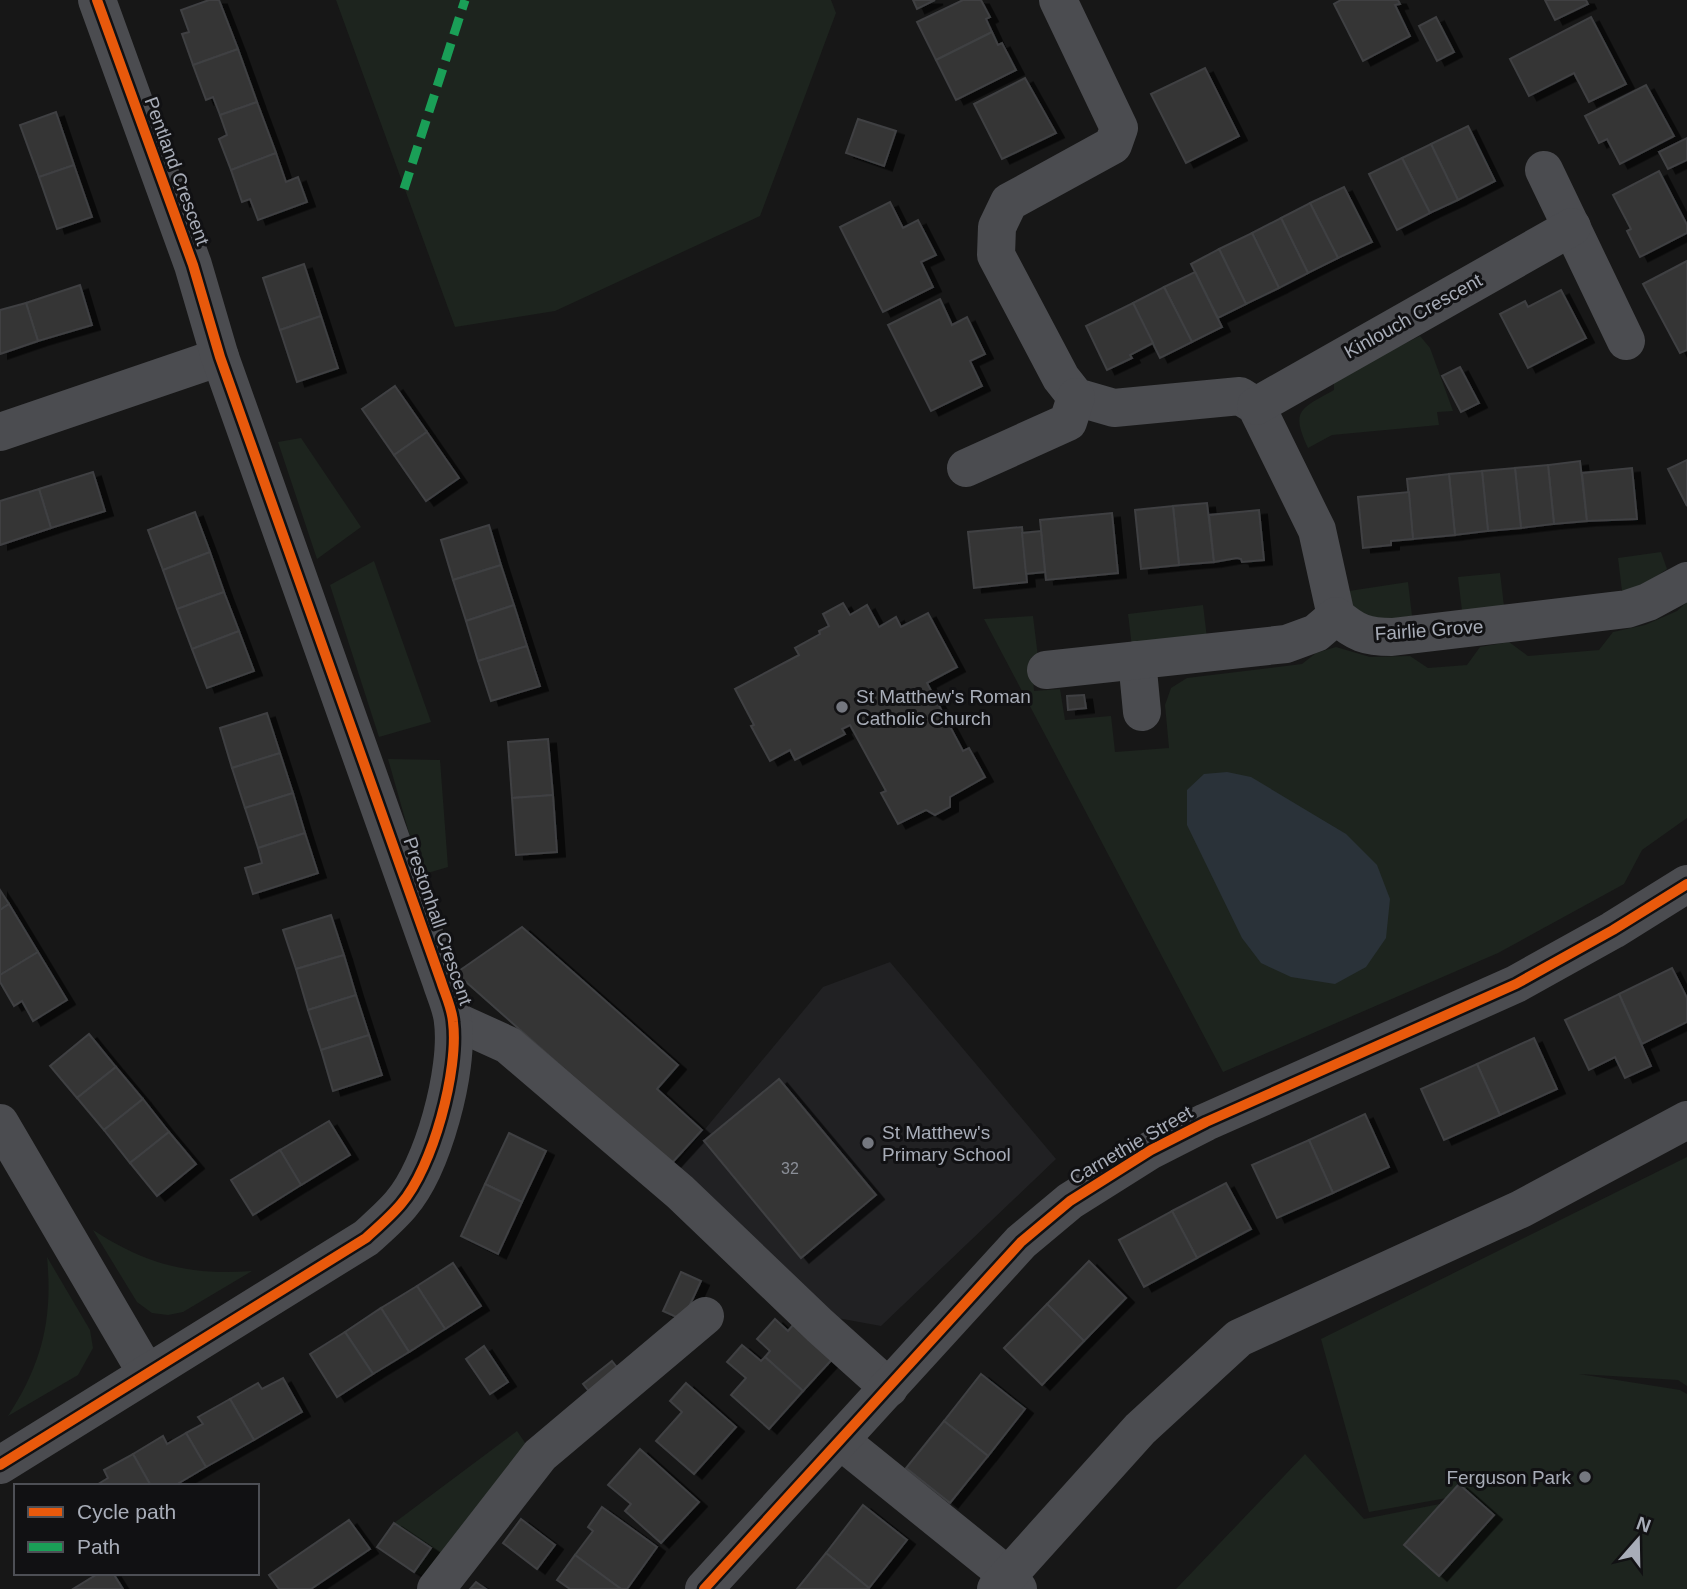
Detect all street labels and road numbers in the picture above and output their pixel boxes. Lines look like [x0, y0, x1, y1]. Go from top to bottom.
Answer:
street label: Pentland Crescent [140, 94, 214, 249]
street label: Kinlouch Crescent [1340, 269, 1486, 363]
street label: Fairlie Grove [1374, 616, 1484, 644]
street label: Prestonhall Crescent [399, 834, 477, 1008]
street label: Carnethie Street [1066, 1101, 1197, 1189]

